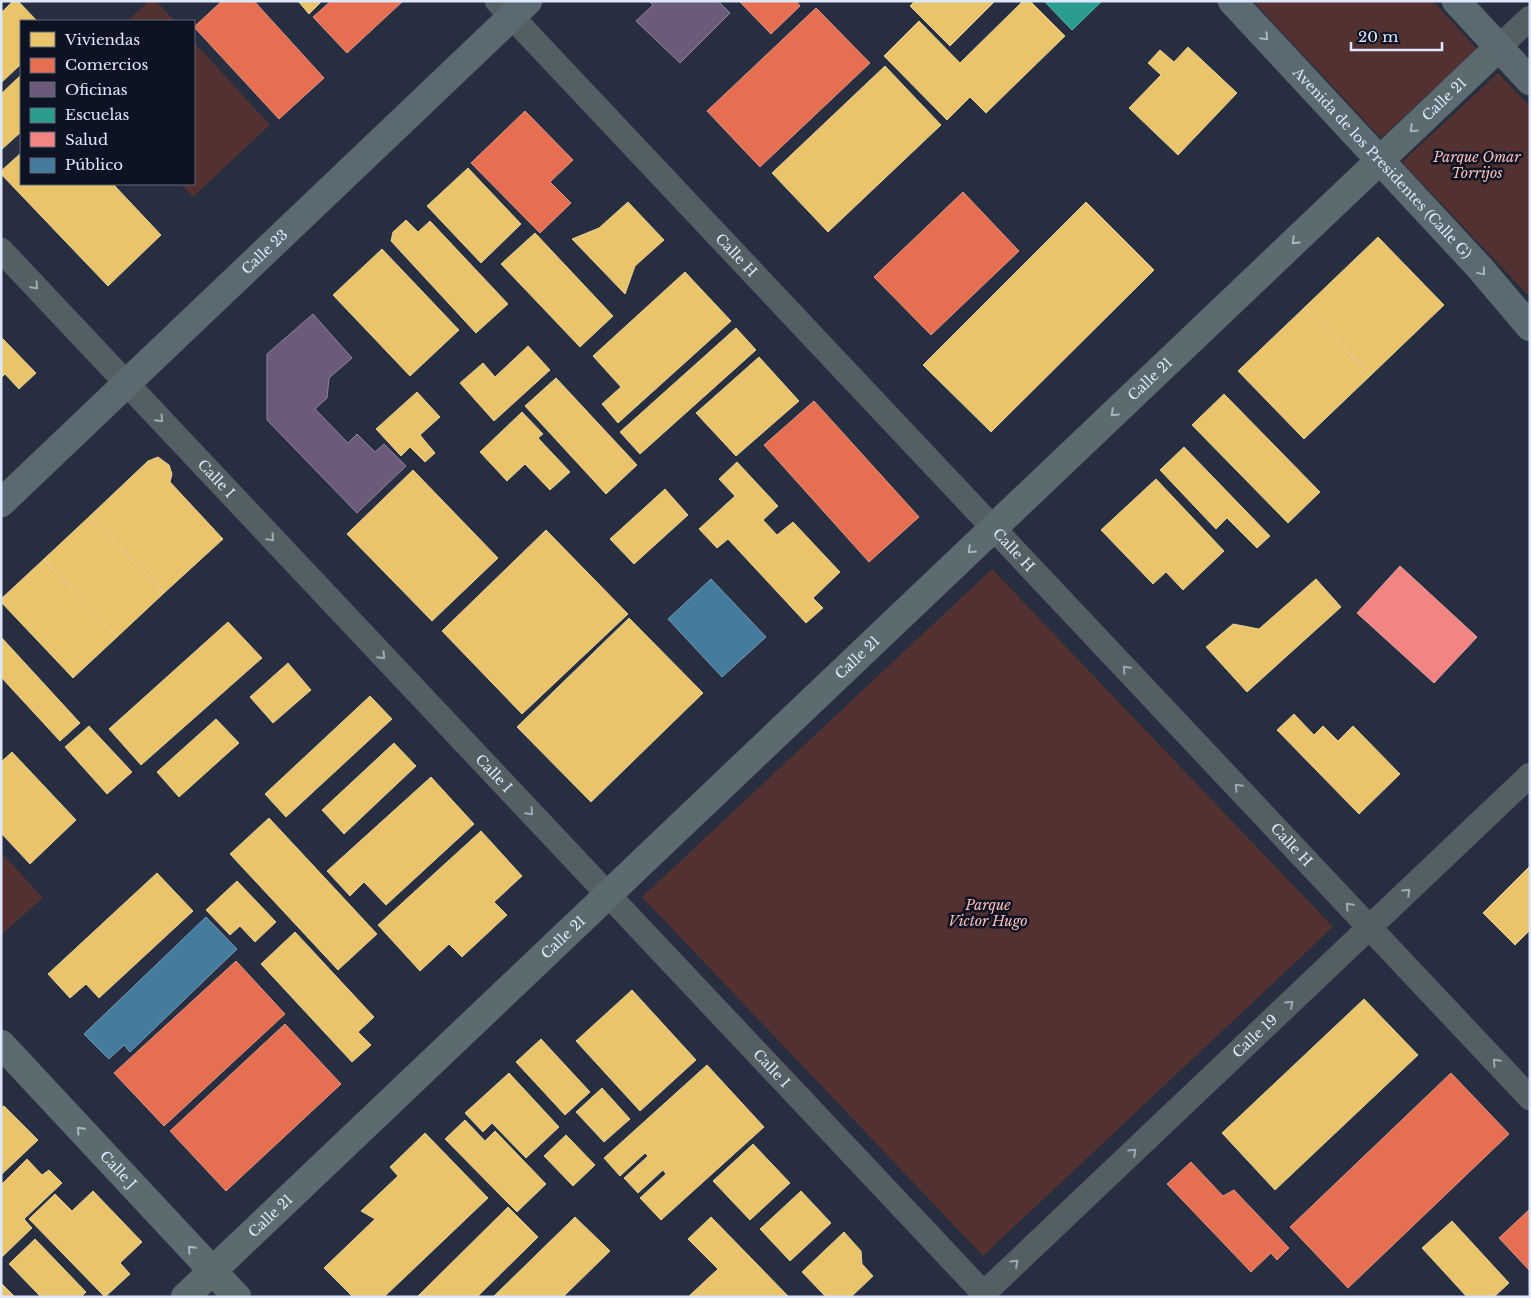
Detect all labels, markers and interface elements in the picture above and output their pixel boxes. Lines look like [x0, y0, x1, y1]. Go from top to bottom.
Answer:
legend [20, 20, 195, 185]
scale bar [1351, 20, 1442, 52]
text: 20 m [1358, 27, 1398, 46]
text: Viviendas [64, 30, 140, 49]
one-way arrow [1259, 31, 1268, 40]
text: Comercios [65, 55, 148, 74]
street label: Avenida de los Presidentes (Calle G) [1288, 63, 1476, 262]
street label: Calle 21 [1418, 74, 1470, 125]
text: Oficinas [65, 80, 128, 99]
text: Escuelas [65, 105, 130, 124]
one-way arrow [1409, 123, 1418, 132]
text: Salud [65, 130, 108, 149]
park label: Parque Omar Torrijos [1432, 148, 1521, 182]
text: Público [65, 155, 123, 174]
street label: Calle 23 [238, 226, 292, 278]
street label: Calle H [711, 230, 761, 281]
one-way arrow [1292, 235, 1301, 244]
one-way arrow [1477, 266, 1485, 275]
one-way arrow [29, 280, 38, 289]
street label: Calle 21 [1124, 353, 1176, 404]
one-way arrow [1110, 407, 1119, 416]
one-way arrow [154, 414, 163, 423]
street label: Calle I [194, 456, 239, 502]
street label: Calle H [989, 524, 1039, 575]
one-way arrow [265, 532, 274, 541]
one-way arrow [967, 544, 976, 553]
street label: Calle 21 [831, 632, 884, 683]
one-way arrow [376, 650, 385, 659]
one-way arrow [1123, 666, 1132, 675]
street label: Calle I [472, 751, 516, 796]
one-way arrow [1235, 784, 1244, 793]
one-way arrow [524, 807, 533, 816]
street label: Calle H [1267, 819, 1316, 870]
one-way arrow [1402, 889, 1411, 898]
park label: Parque Victor Hugo [948, 896, 1028, 930]
one-way arrow [1346, 902, 1355, 911]
street label: Calle 21 [537, 912, 589, 963]
one-way arrow [1284, 1001, 1293, 1010]
street label: Calle 19 [1229, 1010, 1281, 1062]
street label: Calle I [749, 1045, 794, 1091]
one-way arrow [1493, 1059, 1502, 1068]
one-way arrow [77, 1126, 86, 1135]
street label: Calle J [96, 1147, 140, 1193]
one-way arrow [1128, 1149, 1137, 1158]
street label: Calle 21 [244, 1190, 297, 1241]
one-way arrow [188, 1245, 197, 1254]
one-way arrow [1010, 1260, 1019, 1269]

